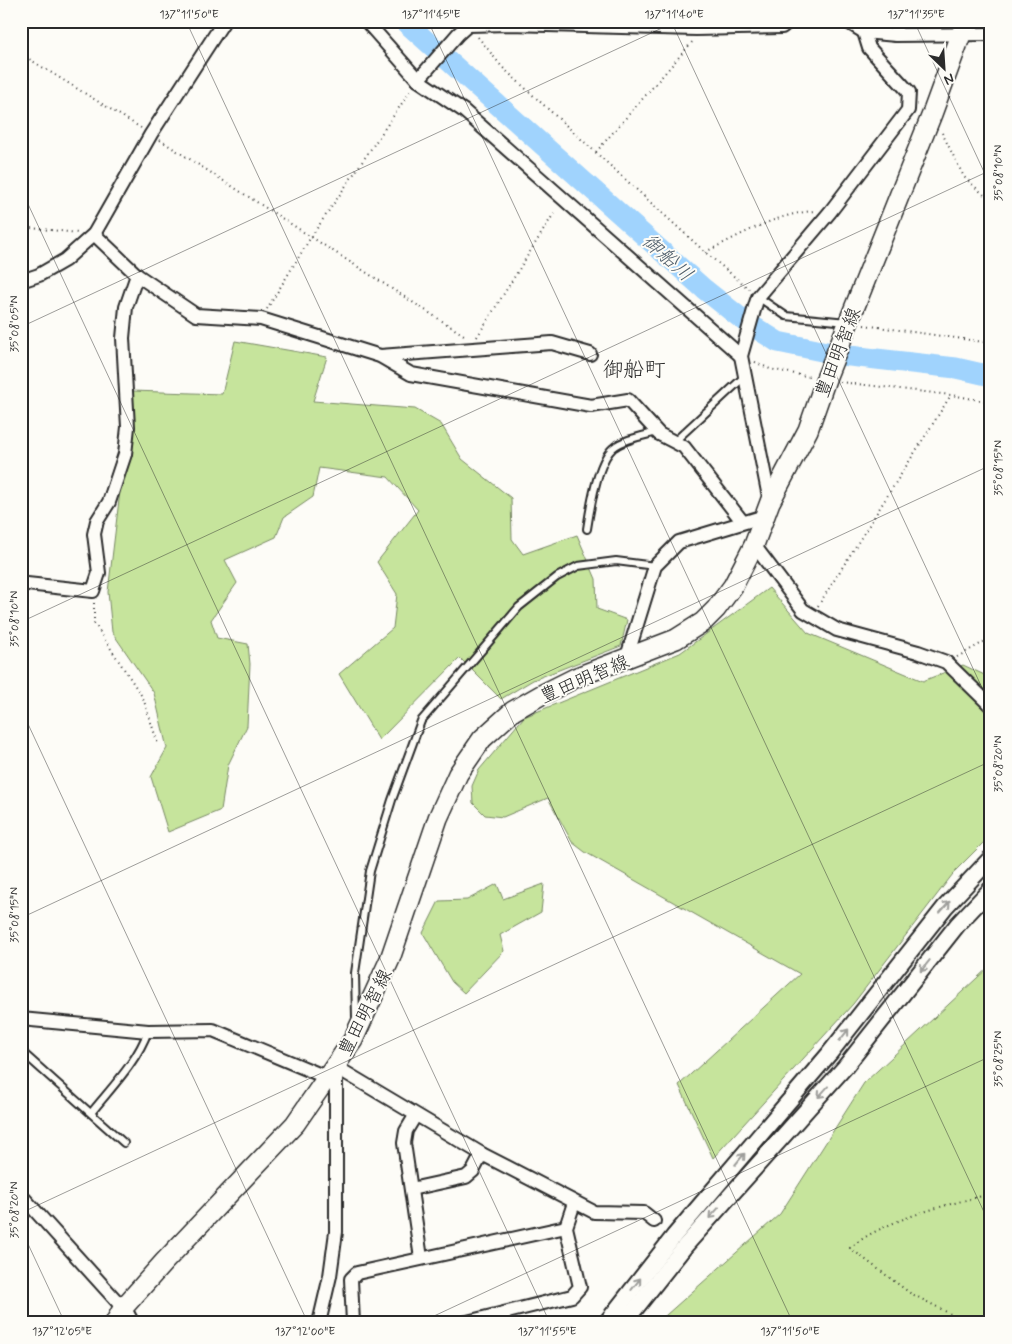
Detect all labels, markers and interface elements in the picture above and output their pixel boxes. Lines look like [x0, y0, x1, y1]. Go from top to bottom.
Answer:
text: 137°11'50"E [159, 7, 219, 23]
text: 137°11'45"E [401, 7, 461, 23]
text: 137°11'40"E [644, 7, 704, 23]
text: 137°11'35"E [887, 7, 945, 23]
north arrow [920, 42, 970, 92]
text: N [941, 69, 957, 89]
text: 35°08'10"N [991, 145, 1007, 201]
water label: 御船川 [636, 228, 698, 288]
text: 35°08'05"N [7, 295, 23, 353]
street label: 豊田明智線 [810, 304, 867, 401]
district label: 御船町 [603, 356, 666, 384]
text: 35°08'15"N [991, 440, 1007, 496]
text: 35°08'10"N [7, 591, 23, 647]
street label: 豊田明智線 [536, 649, 633, 709]
text: 35°08'20"N [991, 736, 1007, 792]
text: 35°08'15"N [7, 887, 23, 943]
one-way arrow [939, 901, 951, 914]
one-way arrow [920, 959, 931, 972]
street label: 豊田明智線 [333, 965, 398, 1061]
one-way arrow [839, 1029, 850, 1042]
text: 35°08'25"N [991, 1031, 1007, 1087]
one-way arrow [817, 1086, 828, 1099]
one-way arrow [734, 1153, 745, 1166]
text: 35°08'20"N [7, 1182, 23, 1238]
one-way arrow [709, 1207, 720, 1220]
one-way arrow [631, 1278, 642, 1291]
text: 137°12'05"E [32, 1324, 92, 1340]
text: 137°12'00"E [275, 1324, 335, 1340]
text: 137°11'55"E [517, 1324, 577, 1340]
text: 137°11'50"E [760, 1324, 820, 1340]

